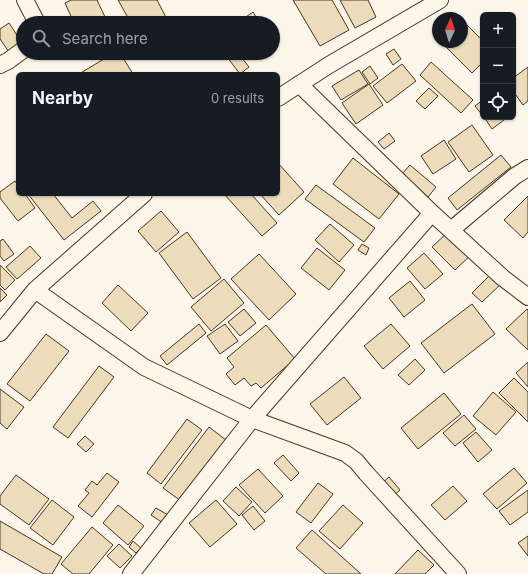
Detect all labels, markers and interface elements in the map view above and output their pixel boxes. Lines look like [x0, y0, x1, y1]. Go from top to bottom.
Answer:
north arrow [432, 12, 468, 48]
map controls [480, 12, 516, 120]
button: + [480, 12, 516, 48]
search box [16, 16, 280, 60]
icon: search [30, 27, 52, 49]
text: Search here [62, 29, 148, 48]
button: − [480, 48, 516, 84]
button: locate [480, 84, 516, 120]
text: Nearby [32, 88, 93, 108]
text: 0 results [211, 90, 264, 106]

